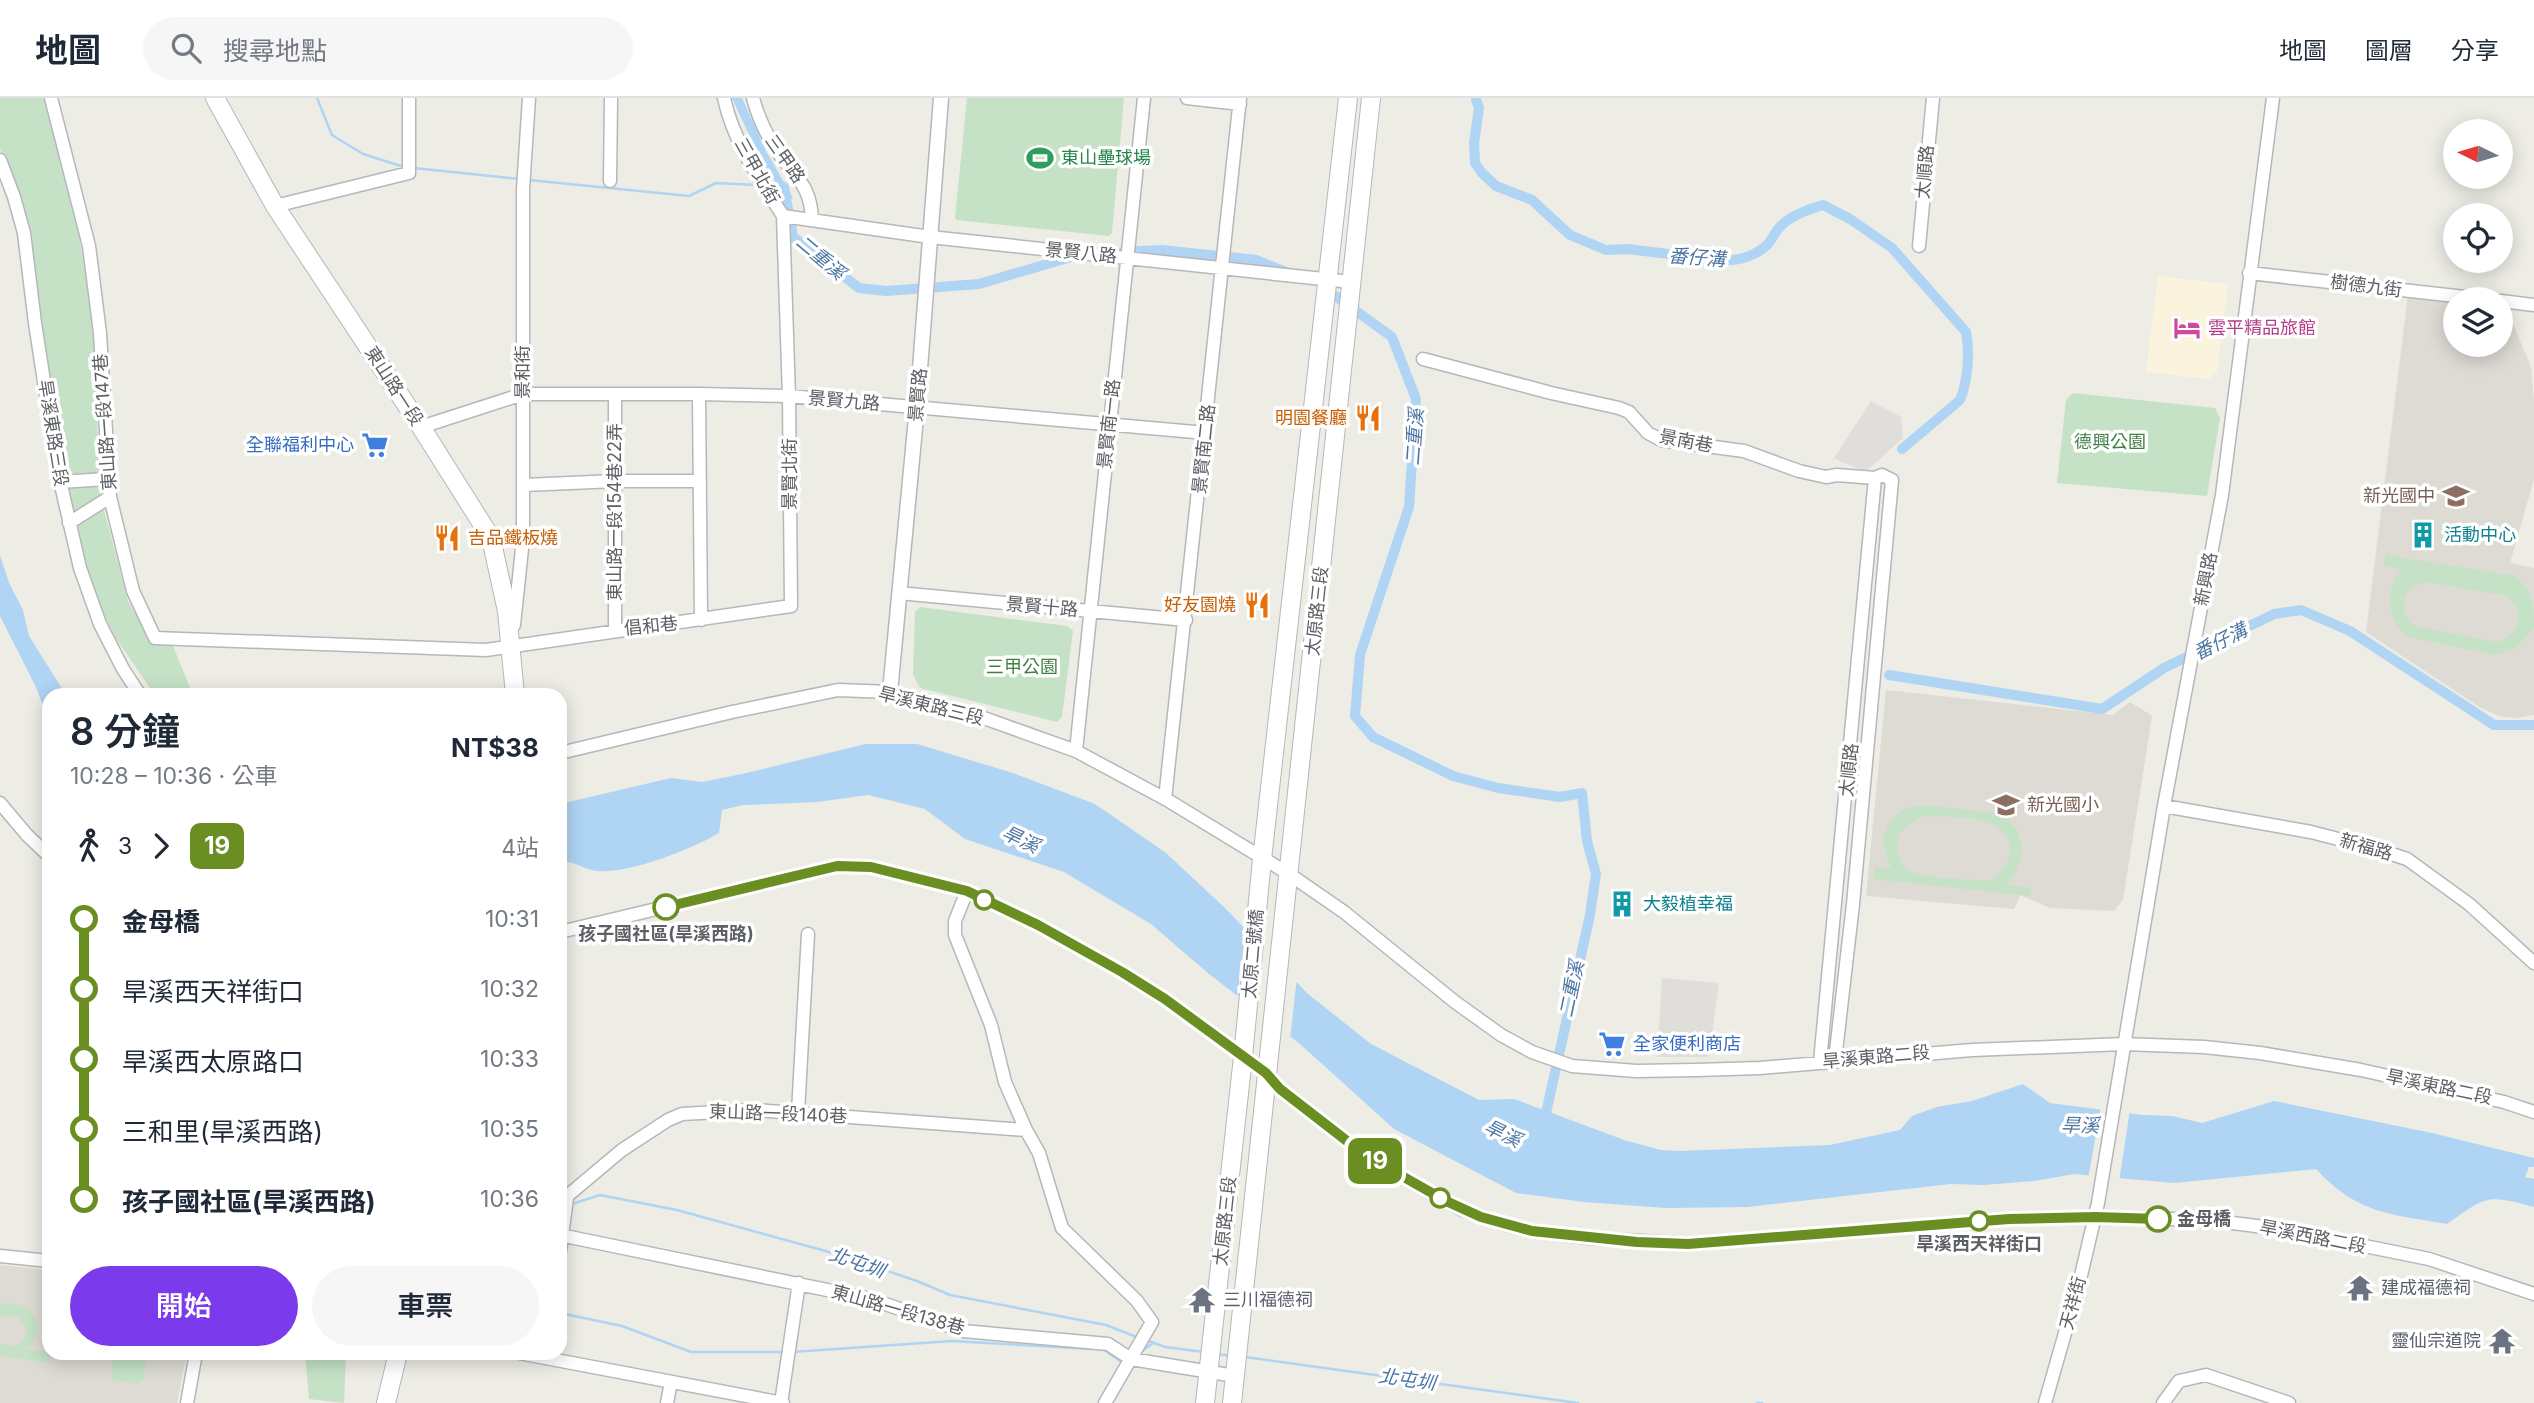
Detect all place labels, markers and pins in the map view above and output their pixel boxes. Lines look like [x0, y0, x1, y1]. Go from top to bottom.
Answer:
sports icon: 東山壘球場 [1025, 143, 1055, 173]
place label: 東山壘球場 [1061, 147, 1151, 168]
hotel icon: 雲平精品旅館 [2172, 313, 2202, 343]
place label: 雲平精品旅館 [2208, 317, 2316, 338]
restaurant icon: 明園餐廳 [1353, 403, 1383, 433]
place label: 明園餐廳 [1275, 407, 1347, 428]
supermarket icon: 全聯福利中心 [360, 430, 390, 460]
place label: 全聯福利中心 [246, 434, 354, 455]
school or university icon: 新光國中 [2441, 481, 2471, 511]
place label: 新光國中 [2363, 485, 2435, 506]
building icon: 活動中心 [2408, 520, 2438, 550]
restaurant icon: 吉品鐵板燒 [432, 523, 462, 553]
place label: 活動中心 [2444, 524, 2516, 545]
place label: 吉品鐵板燒 [468, 527, 558, 548]
restaurant icon: 好友園燒 [1242, 590, 1272, 620]
place label: 好友園燒 [1164, 594, 1236, 615]
school or university icon: 新光國小 [1991, 790, 2021, 820]
place label: 新光國小 [2027, 794, 2099, 815]
building icon: 大毅植幸福 [1607, 889, 1637, 919]
unlabelled marker [974, 890, 994, 910]
place label: 大毅植幸福 [1643, 893, 1733, 914]
marker: 孩子國社區(旱溪西路) [653, 894, 679, 920]
place label: 孩子國社區(旱溪西路) [578, 923, 754, 944]
supermarket icon: 全家便利商店 [1597, 1029, 1627, 1059]
place label: 全家便利商店 [1633, 1033, 1741, 1054]
unlabelled marker [1430, 1188, 1450, 1208]
marker: 金母橋 [2145, 1206, 2171, 1232]
place label: 金母橋 [2177, 1208, 2231, 1229]
marker: 旱溪西天祥街口 [1969, 1211, 1989, 1231]
place label: 旱溪西天祥街口 [1916, 1233, 2042, 1254]
temple icon: 建成福德祠 [2345, 1273, 2375, 1303]
place label: 建成福德祠 [2381, 1277, 2471, 1298]
temple icon: 三川福德祠 [1187, 1285, 1217, 1315]
place label: 三川福德祠 [1223, 1289, 1313, 1310]
temple icon: 靈仙宗道院 [2487, 1326, 2517, 1356]
place label: 靈仙宗道院 [2391, 1330, 2481, 1351]

